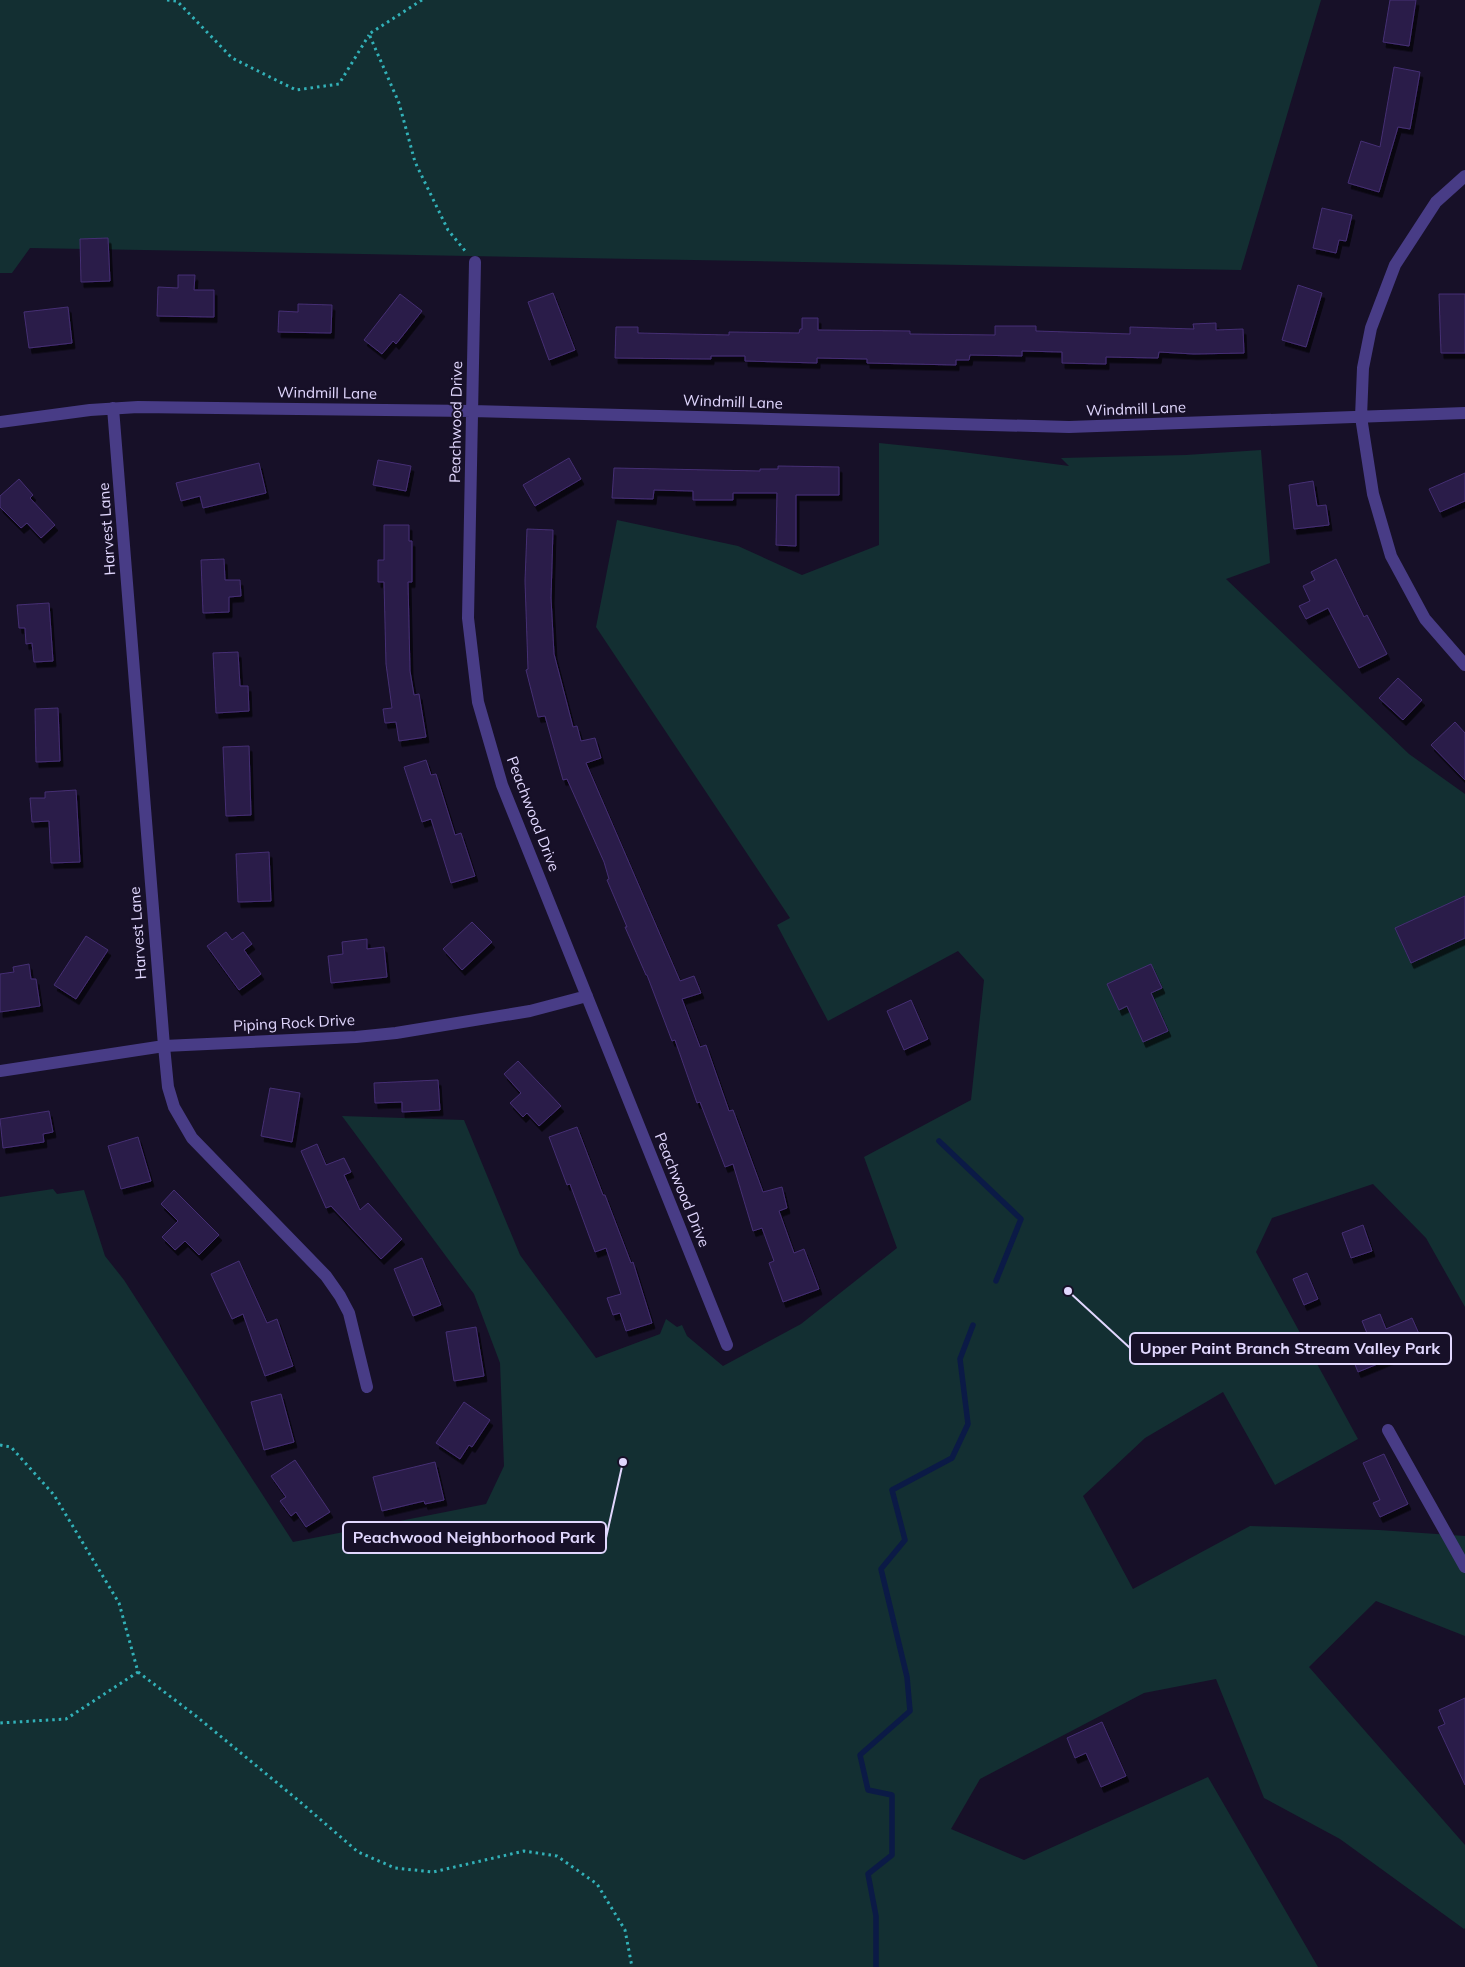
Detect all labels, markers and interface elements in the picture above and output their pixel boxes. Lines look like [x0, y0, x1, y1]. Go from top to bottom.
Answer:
street label: Peachwood Drive [445, 361, 466, 483]
street label: Windmill Lane [277, 382, 377, 403]
street label: Windmill Lane [683, 390, 783, 413]
street label: Windmill Lane [1086, 397, 1186, 420]
street label: Harvest Lane [94, 482, 119, 576]
street label: Peachwood Drive [503, 753, 564, 874]
street label: Harvest Lane [125, 886, 150, 980]
street label: Piping Rock Drive [233, 1010, 355, 1035]
street label: Peachwood Drive [651, 1130, 714, 1250]
callout: Upper Paint Branch Stream Valley Park [1130, 1333, 1451, 1364]
text: Upper Paint Branch Stream Valley Park [1140, 1338, 1441, 1358]
callout: Peachwood Neighborhood Park [343, 1522, 606, 1553]
text: Peachwood Neighborhood Park [353, 1527, 596, 1547]

